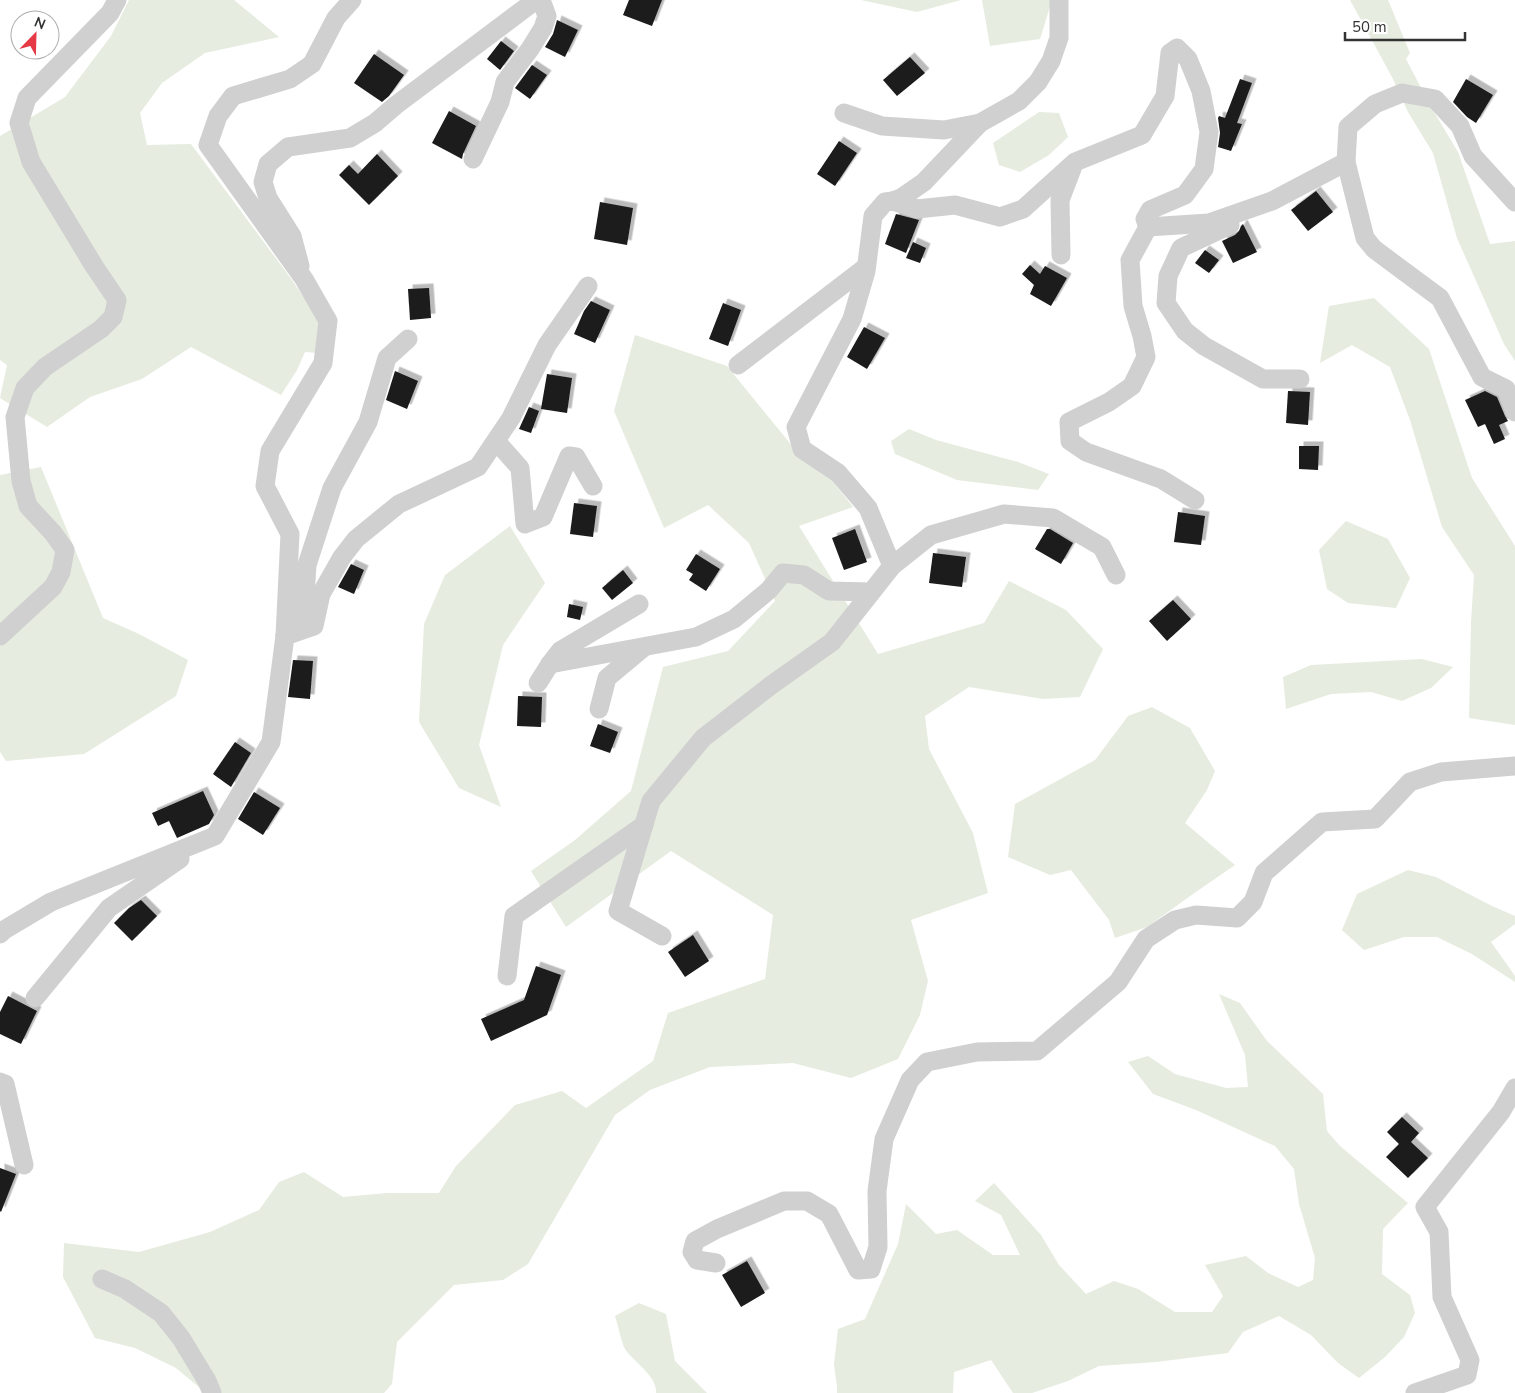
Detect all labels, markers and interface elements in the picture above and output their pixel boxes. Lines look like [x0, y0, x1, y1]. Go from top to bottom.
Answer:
north arrow [10, 10, 60, 60]
scale bar [1345, 10, 1465, 42]
text: N [31, 13, 48, 34]
text: 50 m [1352, 17, 1387, 37]

